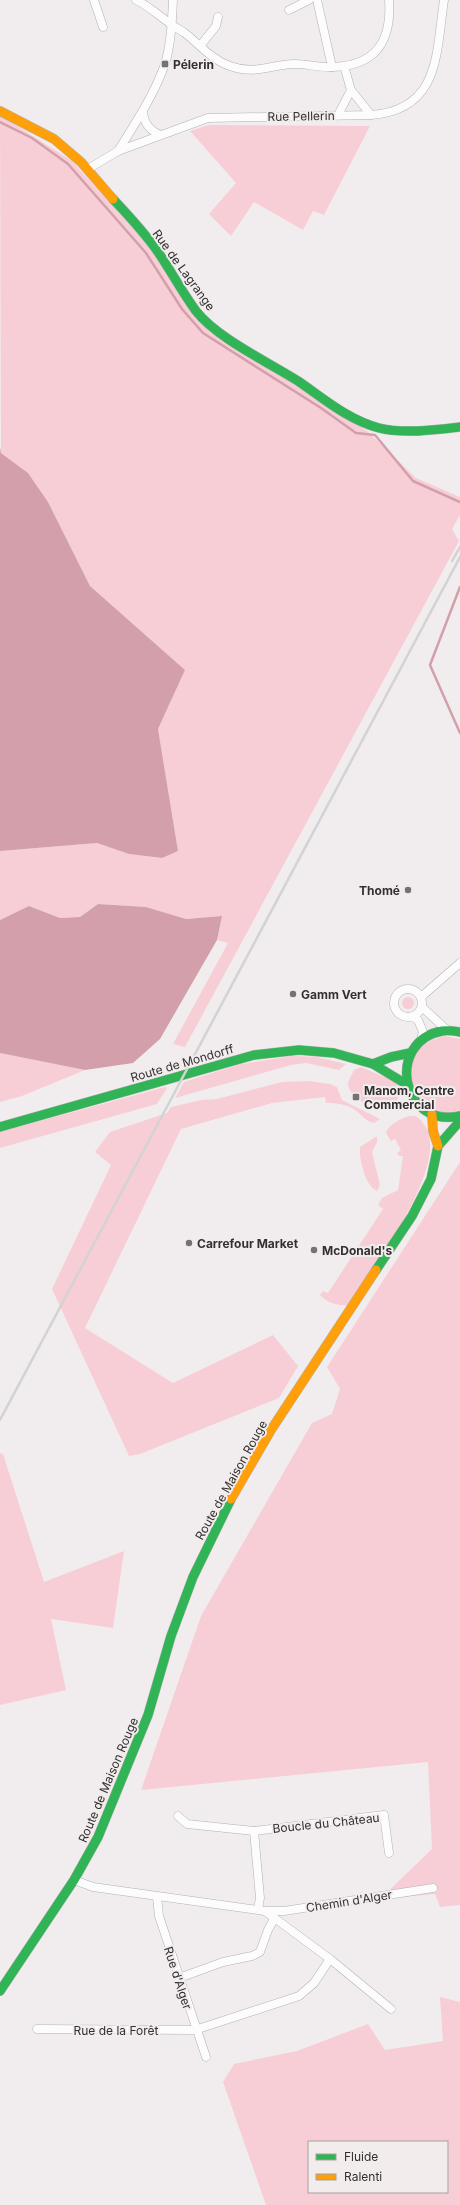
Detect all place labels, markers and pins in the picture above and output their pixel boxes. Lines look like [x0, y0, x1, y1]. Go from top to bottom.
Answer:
place label: Pélerin [173, 57, 214, 72]
marker: Pélerin [160, 59, 170, 69]
place label: Thomé [359, 883, 400, 898]
marker: Thomé [403, 885, 413, 895]
place label: Gamm Vert [301, 987, 367, 1002]
marker: Gamm Vert [288, 989, 298, 999]
place label: Manom, Centre Commercial [364, 1083, 454, 1112]
marker: Manom, Centre Commercial [351, 1092, 361, 1102]
place label: Carrefour Market [197, 1236, 299, 1251]
marker: Carrefour Market [184, 1238, 194, 1248]
place label: McDonald's [322, 1243, 392, 1258]
marker: McDonald's [309, 1245, 319, 1255]

